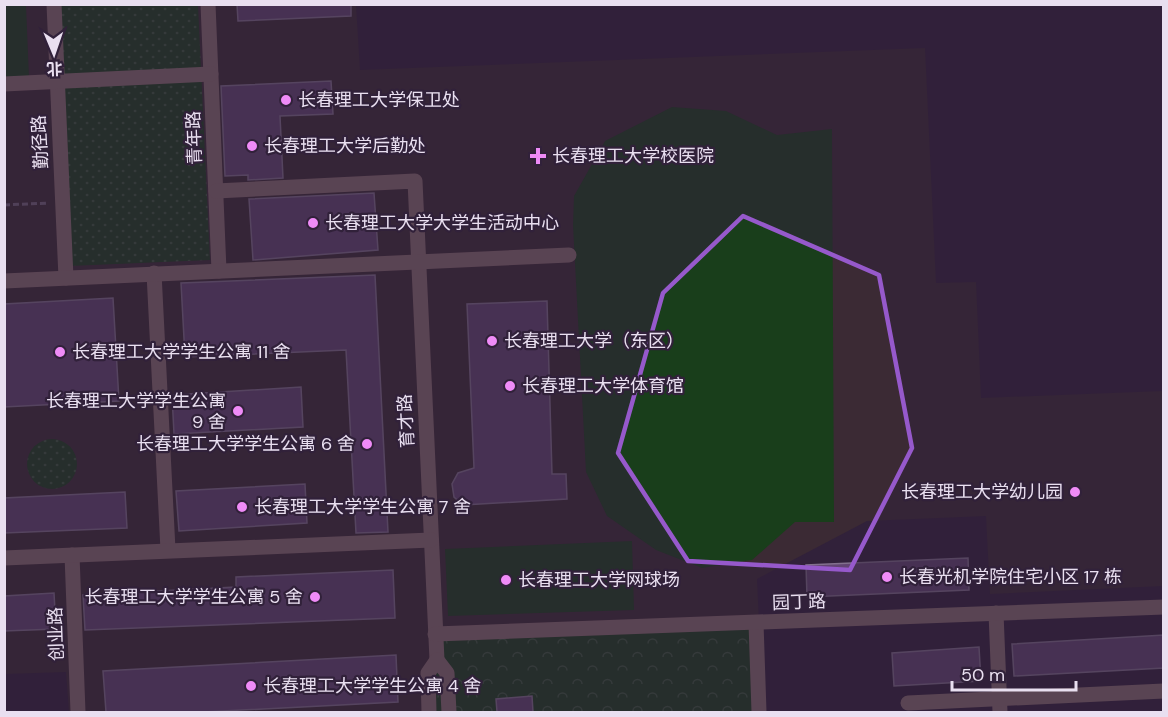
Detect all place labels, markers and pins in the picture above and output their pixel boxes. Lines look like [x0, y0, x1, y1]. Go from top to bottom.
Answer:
place label: 长春理工大学保卫处 [298, 88, 460, 112]
marker: 长春理工大学保卫处 [279, 93, 293, 107]
place label: 长春理工大学后勤处 [264, 134, 426, 158]
marker: 长春理工大学后勤处 [245, 139, 259, 153]
place label: 长春理工大学校医院 [552, 144, 714, 168]
marker: 长春理工大学校医院 [529, 147, 547, 165]
place label: 长春理工大学大学生活动中心 [325, 211, 559, 235]
marker: 长春理工大学大学生活动中心 [306, 216, 320, 230]
place label: 长春理工大学（东区） [504, 329, 684, 353]
marker: 长春理工大学（东区） [485, 334, 499, 348]
place label: 长春理工大学学生公寓 11 舍 [72, 340, 291, 364]
marker: 长春理工大学学生公寓 11 舍 [53, 345, 67, 359]
place label: 长春理工大学体育馆 [522, 374, 684, 398]
marker: 长春理工大学体育馆 [503, 379, 517, 393]
place label: 长春理工大学学生公寓 9 舍 [46, 389, 226, 434]
marker: 长春理工大学学生公寓 9 舍 [231, 404, 245, 418]
place label: 长春理工大学学生公寓 6 舍 [136, 432, 355, 456]
marker: 长春理工大学学生公寓 6 舍 [360, 437, 374, 451]
place label: 长春理工大学幼儿园 [901, 480, 1063, 504]
marker: 长春理工大学幼儿园 [1068, 485, 1082, 499]
place label: 长春理工大学学生公寓 7 舍 [254, 495, 471, 519]
marker: 长春理工大学学生公寓 7 舍 [235, 500, 249, 514]
place label: 长春光机学院住宅小区 17 栋 [899, 565, 1122, 589]
place label: 长春理工大学网球场 [518, 568, 680, 592]
marker: 长春光机学院住宅小区 17 栋 [880, 570, 894, 584]
marker: 长春理工大学网球场 [499, 573, 513, 587]
place label: 长春理工大学学生公寓 5 舍 [84, 585, 303, 609]
marker: 长春理工大学学生公寓 5 舍 [308, 590, 322, 604]
place label: 长春理工大学学生公寓 4 舍 [263, 674, 482, 698]
marker: 长春理工大学学生公寓 4 舍 [244, 679, 258, 693]

